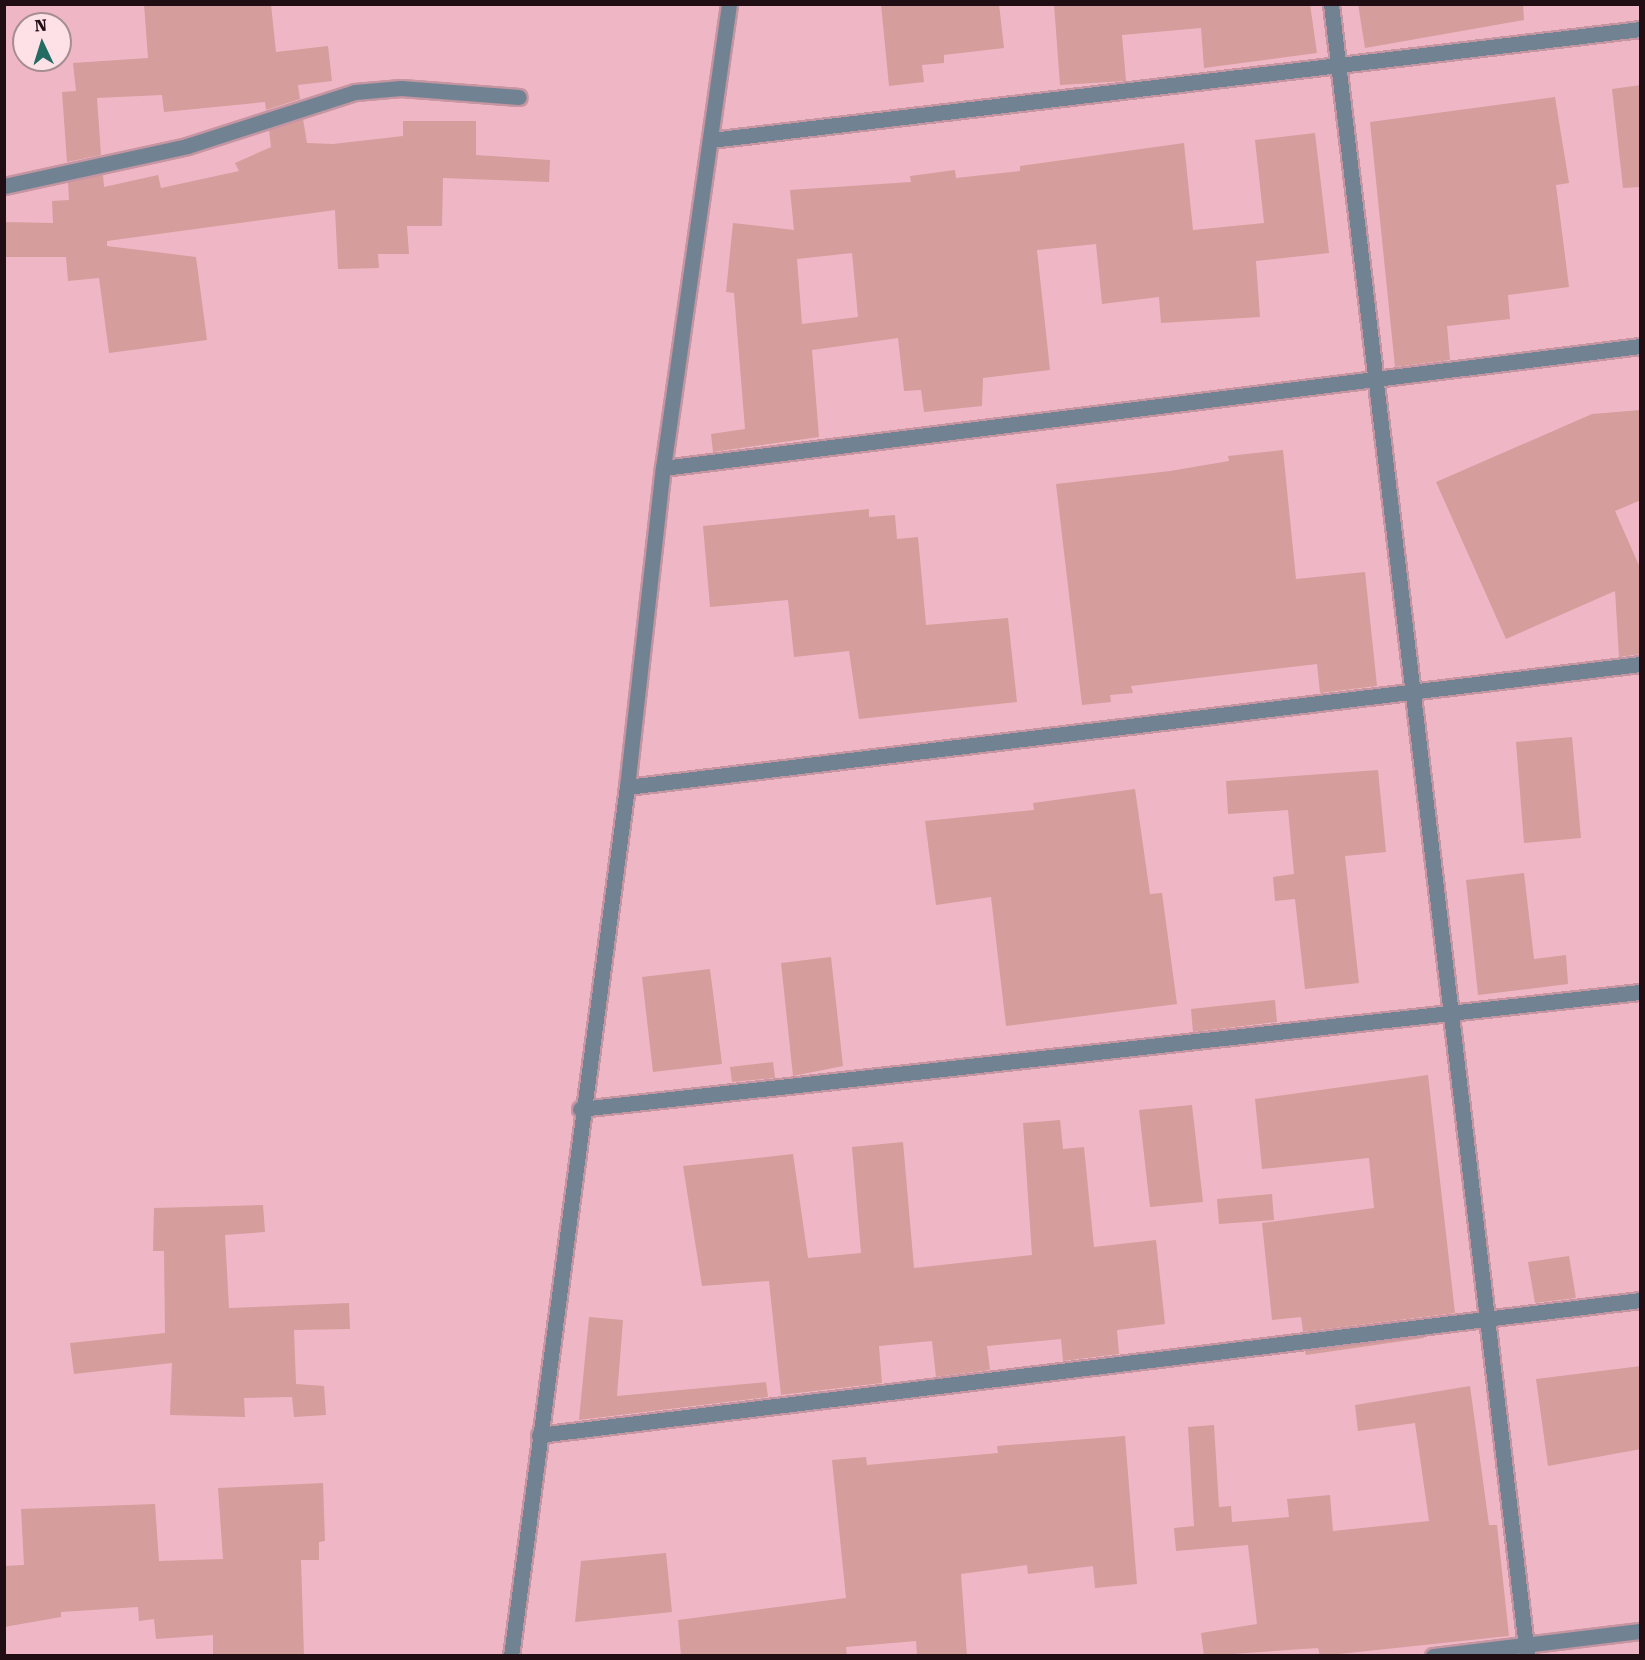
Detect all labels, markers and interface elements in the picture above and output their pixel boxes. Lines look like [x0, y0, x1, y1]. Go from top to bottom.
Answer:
north arrow [12, 12, 72, 72]
text: N [34, 16, 48, 35]

